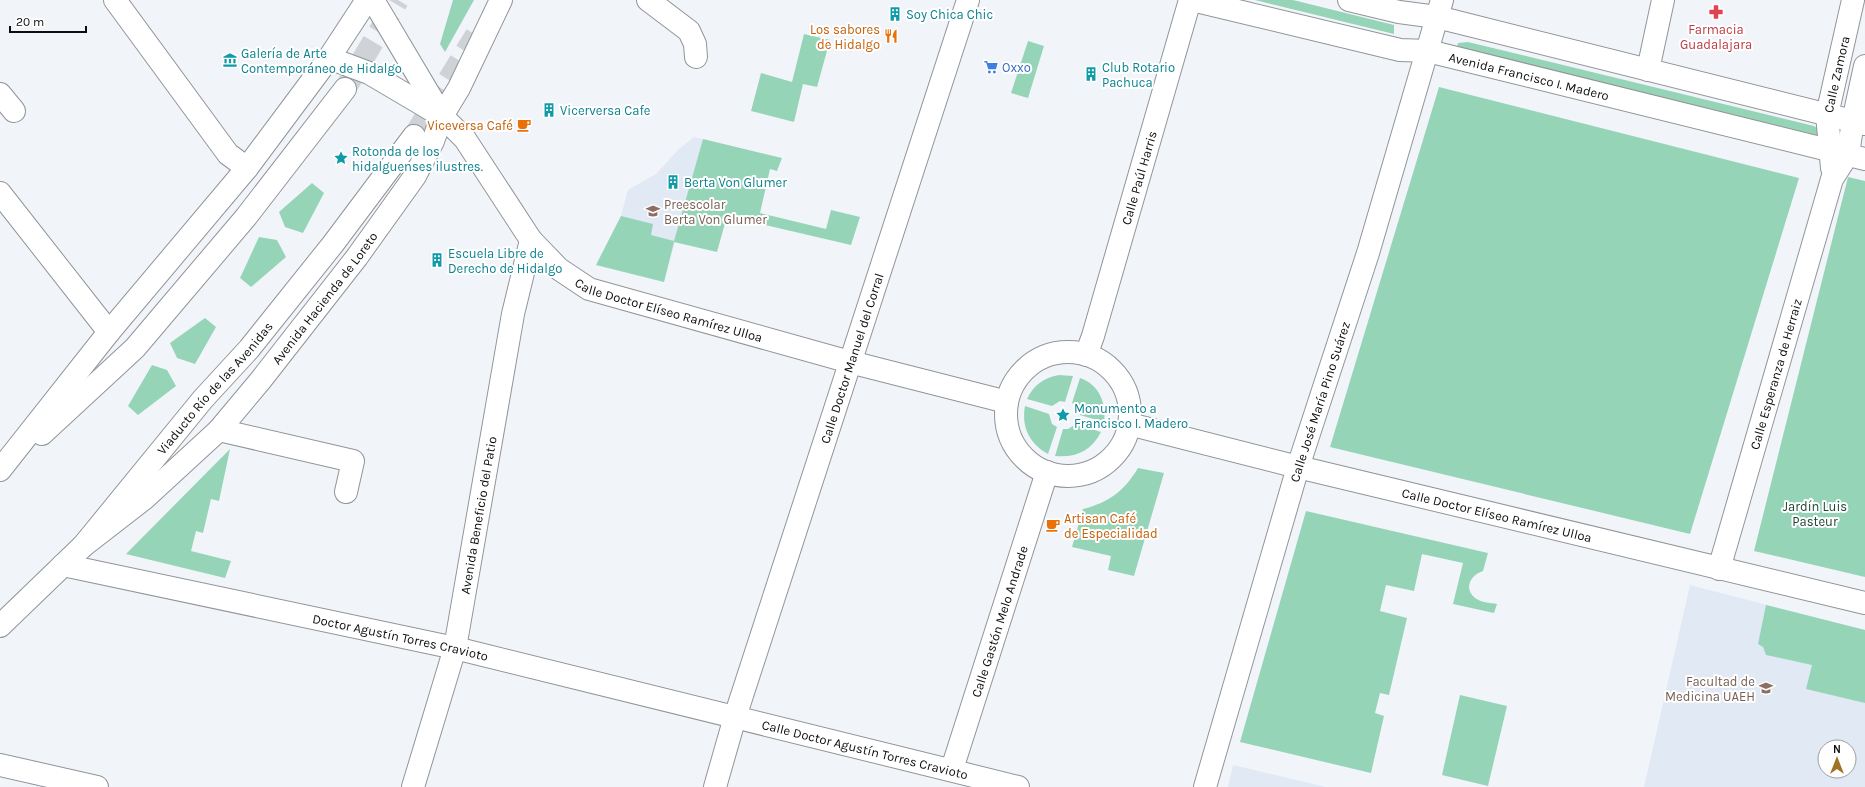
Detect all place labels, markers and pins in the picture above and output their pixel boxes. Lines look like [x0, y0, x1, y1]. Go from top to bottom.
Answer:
pharmacy icon: Farmacia Guadalajara [1708, 4, 1724, 20]
building icon: Soy Chica Chic [887, 6, 903, 22]
place label: Soy Chica Chic [906, 7, 993, 22]
place label: Los sabores de Hidalgo [810, 22, 880, 52]
place label: Farmacia Guadalajara [1680, 22, 1752, 52]
restaurant icon: Los sabores de Hidalgo [883, 28, 899, 44]
place label: Galería de Arte Contemporáneo de Hidalgo [241, 46, 402, 76]
museum icon: Galería de Arte Contemporáneo de Hidalgo [222, 52, 238, 68]
supermarket icon: Oxxo [983, 59, 999, 75]
place label: Oxxo [1002, 60, 1031, 75]
place label: Club Rotario Pachuca [1102, 60, 1175, 90]
building icon: Club Rotario Pachuca [1083, 66, 1099, 82]
building icon: Vicerversa Cafe [541, 102, 557, 118]
place label: Vicerversa Cafe [560, 103, 651, 118]
cafe icon: Viceversa Café [516, 117, 532, 133]
place label: Viceversa Café [427, 118, 513, 133]
place label: Rotonda de los hidalguenses ilustres. [352, 144, 483, 174]
place icon: Rotonda de los hidalguenses ilustres. [333, 150, 349, 166]
building icon: Berta Von Glumer [665, 174, 681, 190]
place label: Berta Von Glumer [684, 175, 787, 190]
place label: Preescolar Berta Von Glumer [664, 197, 767, 227]
school or university icon: Preescolar Berta Von Glumer [645, 203, 661, 219]
place label: Escuela Libre de Derecho de Hidalgo [448, 246, 562, 276]
building icon: Escuela Libre de Derecho de Hidalgo [429, 252, 445, 268]
place label: Monumento a Francisco I. Madero [1074, 401, 1188, 431]
place icon: Monumento a Francisco I. Madero [1055, 407, 1071, 423]
place label: Artisan Café de Especialidad [1064, 511, 1158, 541]
cafe icon: Artisan Café de Especialidad [1045, 517, 1061, 533]
place label: Facultad de Medicina UAEH [1665, 674, 1755, 704]
school or university icon: Facultad de Medicina UAEH [1758, 680, 1774, 696]

